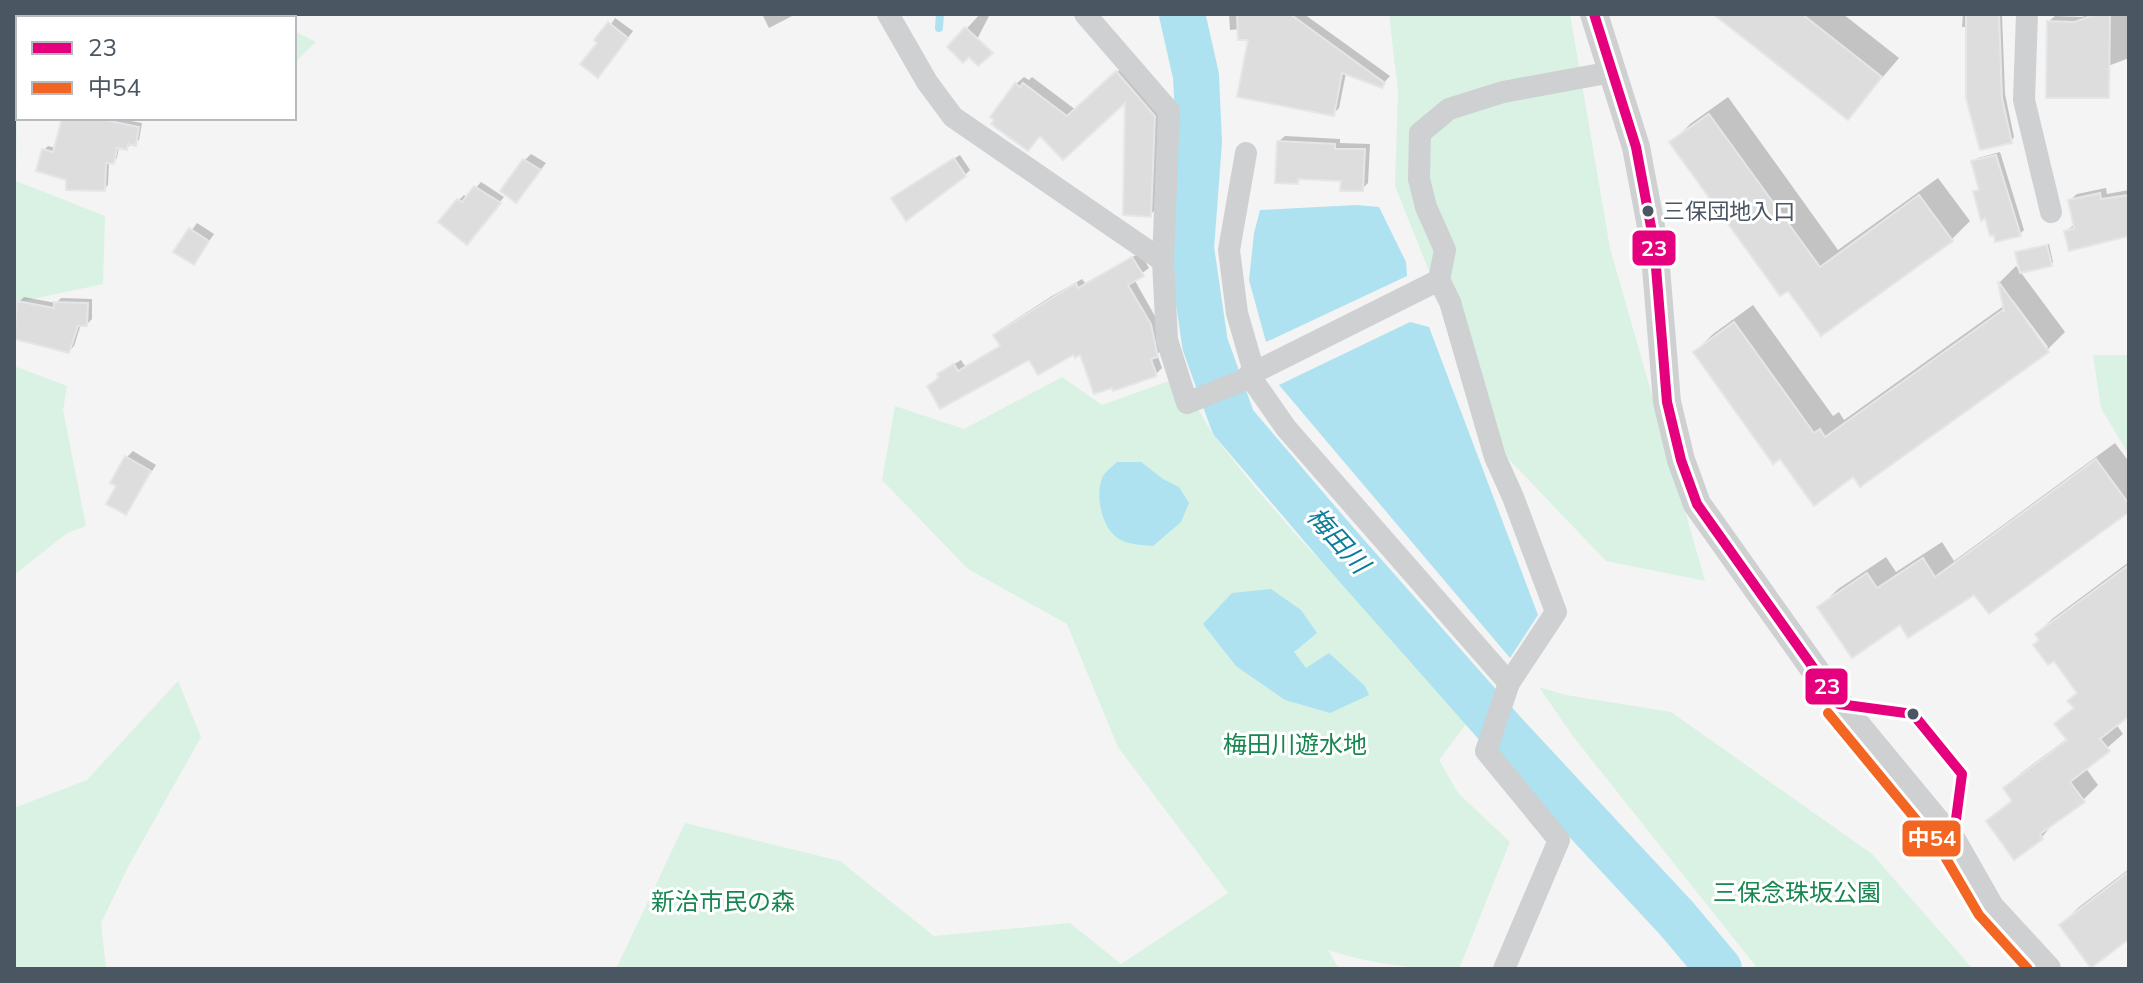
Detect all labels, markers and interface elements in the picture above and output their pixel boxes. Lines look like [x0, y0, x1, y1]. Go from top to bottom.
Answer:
legend [16, 16, 296, 120]
text: 23 [88, 32, 117, 62]
text: 中54 [88, 72, 141, 102]
place label: 三保団地入口 [1663, 197, 1795, 225]
marker: 三保団地入口 [1640, 203, 1656, 219]
line badge: 23 [1631, 229, 1677, 267]
text: 23 [1641, 234, 1667, 262]
water label: 梅田川 [1300, 500, 1379, 582]
line badge: 23 [1804, 667, 1849, 706]
text: 23 [1814, 672, 1840, 700]
unlabelled marker [1905, 706, 1921, 722]
park label: 梅田川遊水地 [1223, 729, 1367, 759]
line badge: 中54 [1901, 819, 1962, 858]
text: 中54 [1908, 824, 1956, 852]
park label: 三保念珠坂公園 [1713, 877, 1881, 907]
park label: 新治市民の森 [651, 886, 795, 916]

